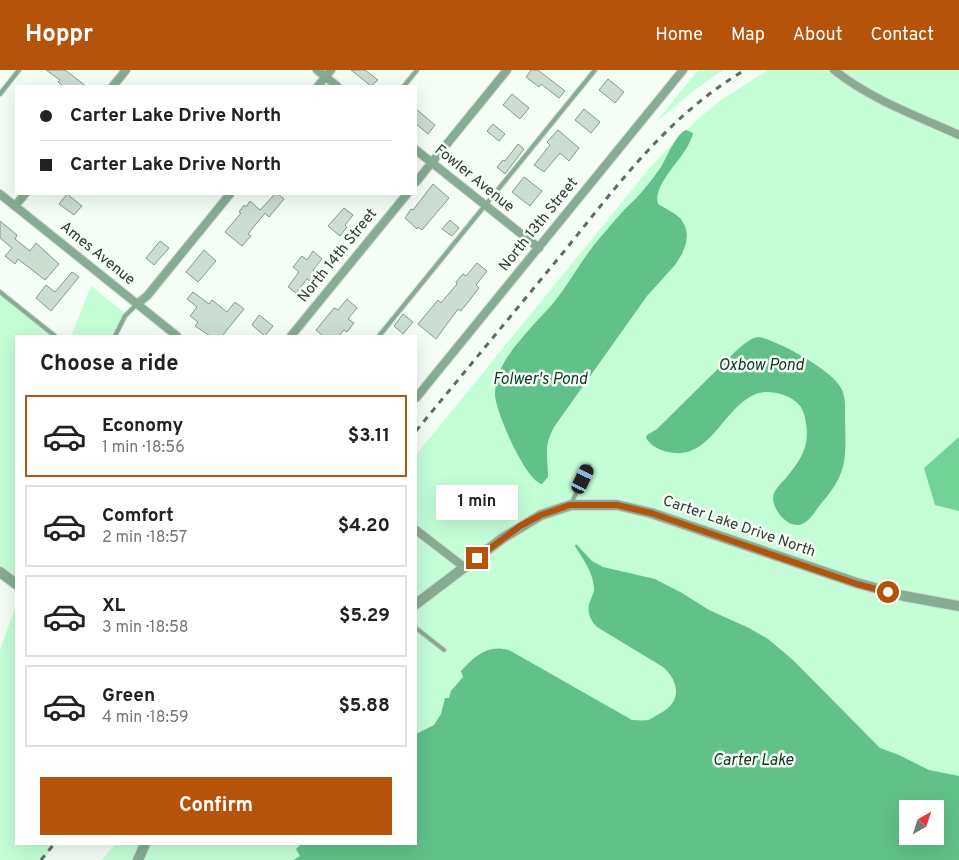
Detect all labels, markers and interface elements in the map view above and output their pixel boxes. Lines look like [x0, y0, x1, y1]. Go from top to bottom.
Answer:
text: Hoppr [25, 20, 93, 50]
text: Home [655, 24, 703, 47]
text: Map [731, 24, 765, 47]
text: About [793, 24, 842, 47]
text: Contact [870, 24, 934, 47]
text: Carter Lake Drive North [70, 104, 281, 128]
street label: Fowler Avenue [430, 141, 518, 217]
text: Carter Lake Drive North [70, 153, 281, 177]
street label: North 13th Street [495, 174, 583, 276]
street label: North 14th Street [294, 205, 382, 307]
street label: Ames Avenue [56, 218, 138, 290]
text: Choose a ride [40, 351, 178, 378]
water label: Oxbow Pond [718, 356, 805, 376]
water label: Folwer's Pond [493, 370, 589, 390]
icon: car [42, 414, 87, 459]
text: Economy [102, 414, 183, 438]
text: $3.11 [348, 424, 390, 448]
text: 1 min · 18:56 [102, 438, 185, 458]
car [569, 462, 596, 496]
callout: 1 min [436, 486, 518, 520]
text: 1 min [458, 492, 496, 512]
street label: Carter Lake Drive North [660, 492, 818, 562]
icon: car [42, 504, 87, 549]
text: Comfort [102, 504, 174, 528]
text: $4.20 [338, 514, 390, 538]
text: 2 min · 18:57 [102, 528, 187, 548]
route end [466, 547, 488, 569]
route start [877, 581, 899, 603]
icon: car [42, 594, 87, 639]
text: XL [102, 594, 125, 618]
text: $5.29 [339, 604, 390, 628]
text: 3 min · 18:58 [102, 618, 189, 638]
icon: car [42, 684, 87, 729]
text: Green [102, 684, 155, 708]
text: $5.88 [338, 694, 390, 718]
text: 4 min · 18:59 [102, 708, 189, 728]
water label: Carter Lake [713, 751, 794, 771]
button: Confirm [40, 777, 392, 835]
north arrow [899, 800, 944, 845]
map controls [899, 800, 944, 845]

